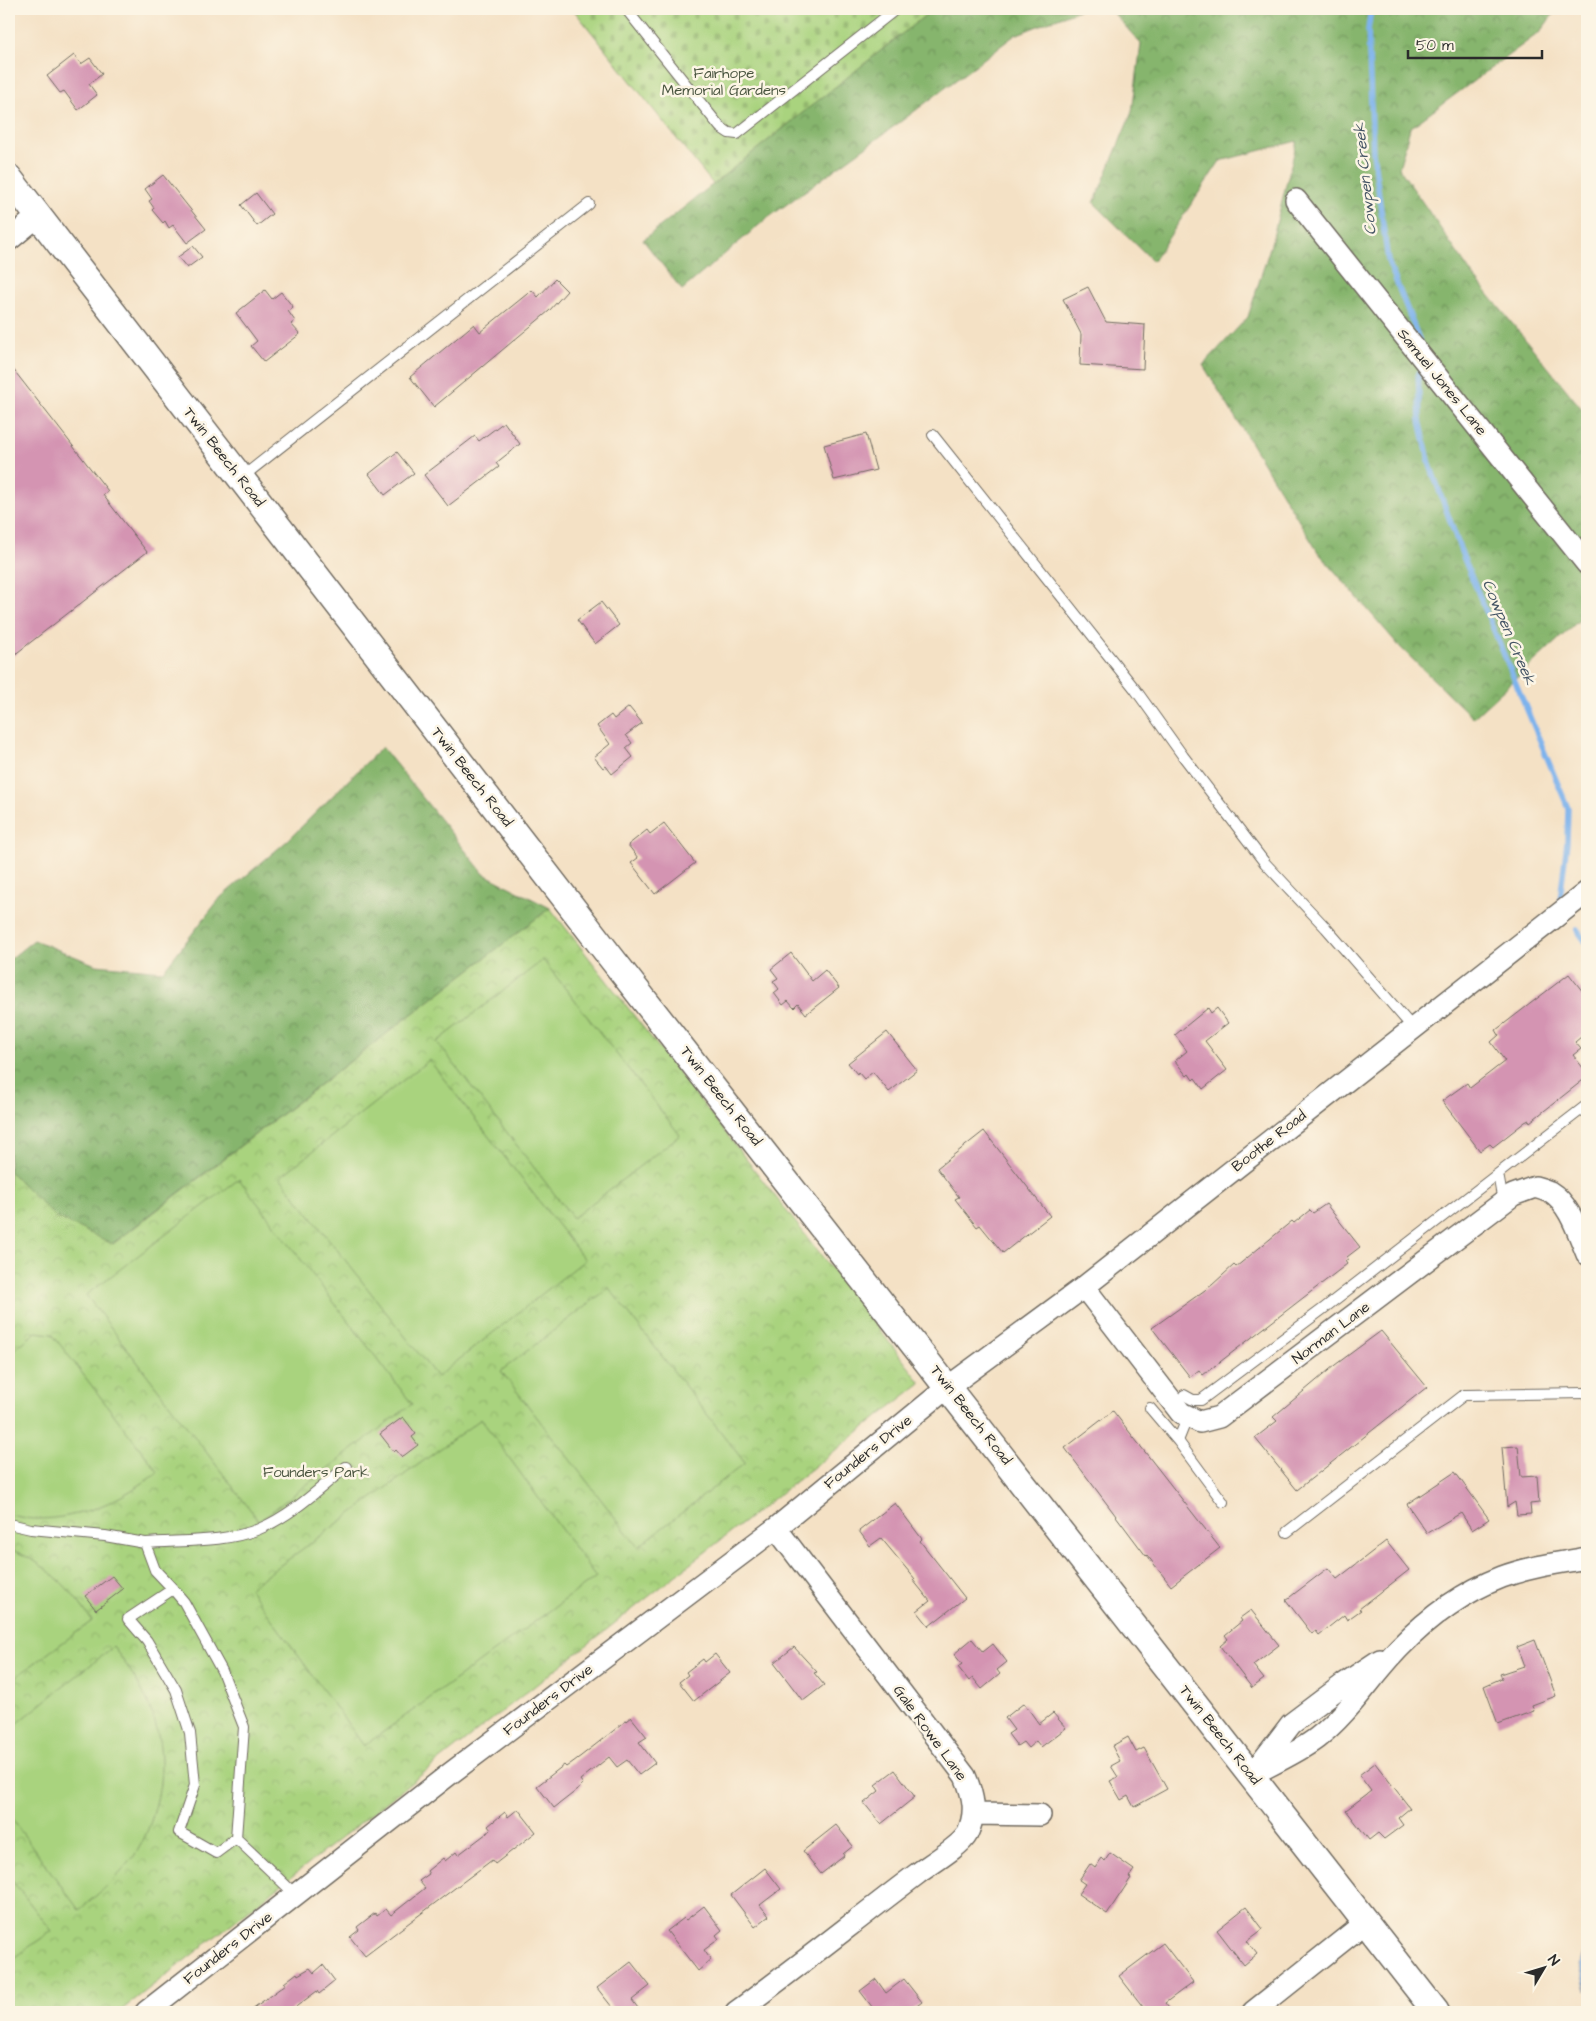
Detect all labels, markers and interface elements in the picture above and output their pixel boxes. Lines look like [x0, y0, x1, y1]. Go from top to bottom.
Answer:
scale bar [1408, 28, 1542, 60]
text: 50 m [1416, 35, 1454, 56]
park label: Fairhope Memorial Gardens [662, 63, 787, 101]
water label: Cowpen Creek [1348, 121, 1382, 236]
street label: Samuel Jones Lane [1392, 324, 1492, 440]
street label: Twin Beech Road [178, 403, 270, 512]
water label: Cowpen Creek [1477, 576, 1542, 689]
street label: Twin Beech Road [426, 723, 518, 832]
street label: Twin Beech Road [675, 1042, 767, 1151]
street label: Boothe Road [1227, 1105, 1311, 1177]
street label: Norman Lane [1288, 1297, 1374, 1369]
street label: Twin Beech Road [925, 1361, 1017, 1470]
street label: Founders Drive [820, 1410, 916, 1494]
park label: Founders Park [263, 1462, 369, 1483]
street label: Founders Drive [499, 1659, 597, 1741]
street label: Gale Rowe Lane [888, 1681, 972, 1785]
street label: Twin Beech Road [1174, 1681, 1266, 1790]
street label: Founders Drive [179, 1907, 277, 1989]
north arrow [1518, 1944, 1568, 1994]
text: N [1543, 1951, 1564, 1970]

